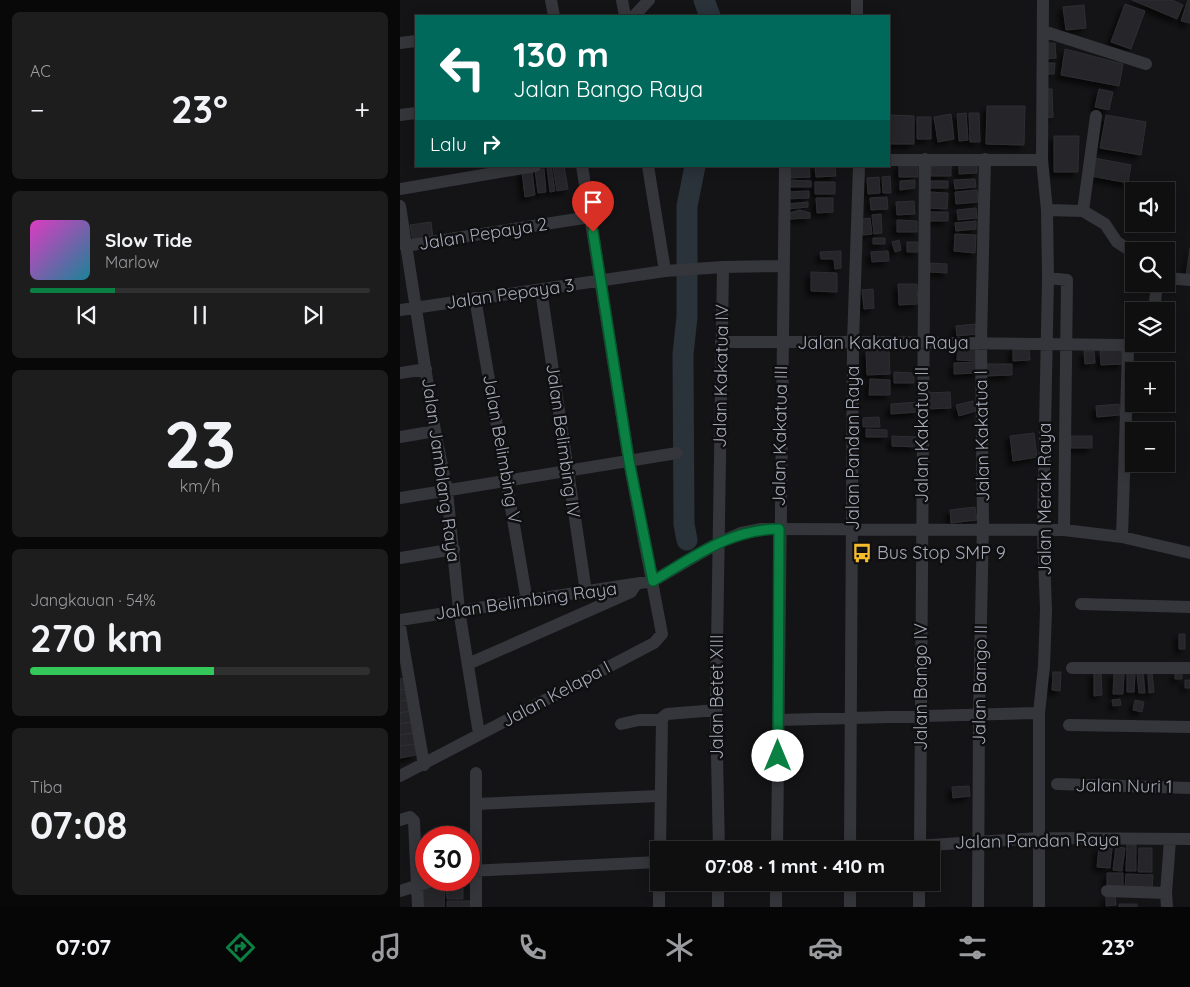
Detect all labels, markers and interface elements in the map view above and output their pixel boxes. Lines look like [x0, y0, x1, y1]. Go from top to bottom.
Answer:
text: 130 m [513, 32, 609, 76]
icon: left [430, 35, 495, 100]
text: AC [30, 61, 51, 81]
text: Jalan Bango Raya [513, 75, 703, 103]
text: 23° [171, 85, 228, 133]
text: − [30, 92, 45, 127]
text: + [354, 92, 370, 127]
icon: right [477, 130, 505, 158]
text: Lalu [430, 132, 467, 156]
pin [572, 181, 614, 232]
map controls [1125, 182, 1175, 472]
button: sound [1125, 182, 1175, 232]
icon: arrive [579, 188, 607, 216]
street label: Jalan Pepaya 2 [417, 212, 549, 255]
text: Slow Tide [105, 228, 193, 252]
button: search [1125, 242, 1175, 292]
text: Marlow [105, 252, 159, 272]
street label: Jalan Pepaya 3 [444, 273, 576, 314]
icon: previous [73, 301, 101, 329]
icon: pause [186, 301, 214, 329]
icon: next [299, 301, 327, 329]
button: layers [1125, 302, 1175, 352]
street label: Jalan Kakatua IV [708, 304, 733, 448]
street label: Jalan Kakatua Raya [797, 331, 969, 354]
street label: Jalan Belimbing IV [541, 362, 586, 520]
button: + [1125, 362, 1175, 412]
street label: Jalan Kakatua III [767, 365, 792, 507]
street label: Jalan Pandan Raya [841, 366, 864, 530]
street label: Jalan Kakatua II [910, 367, 933, 503]
street label: Jalan Kakatua I [969, 370, 994, 502]
street label: Jalan Belimbing V [478, 372, 527, 525]
street label: Jalan Jamblang Raya [417, 376, 466, 564]
text: 23 [164, 403, 236, 484]
button: − [1125, 422, 1175, 472]
street label: Jalan Merak Raya [1033, 423, 1056, 575]
text: km/h [180, 476, 220, 496]
place label: Bus Stop SMP 9 [877, 541, 1006, 564]
bus stop icon: Bus Stop SMP 9 [851, 542, 873, 564]
street label: Jalan Belimbing Raya [434, 576, 618, 625]
text: Jangkauan · 54% [30, 590, 156, 610]
text: 270 km [30, 614, 163, 662]
street label: Jalan Bango IV [909, 623, 932, 751]
street label: Jalan Bango II [967, 625, 992, 745]
street label: Jalan Betet XIII [705, 634, 728, 760]
street label: Jalan Kelapa I [497, 655, 614, 732]
position arrow [751, 729, 803, 781]
street label: Jalan Nuri 1 [1075, 773, 1173, 798]
text: Tiba [30, 777, 62, 797]
text: 07:08 [30, 801, 127, 849]
speed limit sign: 30 [415, 826, 480, 891]
street label: Jalan Pandan Raya [954, 828, 1120, 853]
text: 07:08 · 1 mnt · 410 m [705, 854, 885, 878]
icon: directions [223, 930, 258, 965]
icon: music [369, 930, 404, 965]
icon: phone [515, 930, 550, 965]
icon: climate [662, 930, 697, 965]
icon: car [808, 930, 843, 965]
icon: filters [955, 930, 990, 965]
text: 07:07 [56, 933, 111, 961]
text: 23° [1101, 933, 1134, 961]

